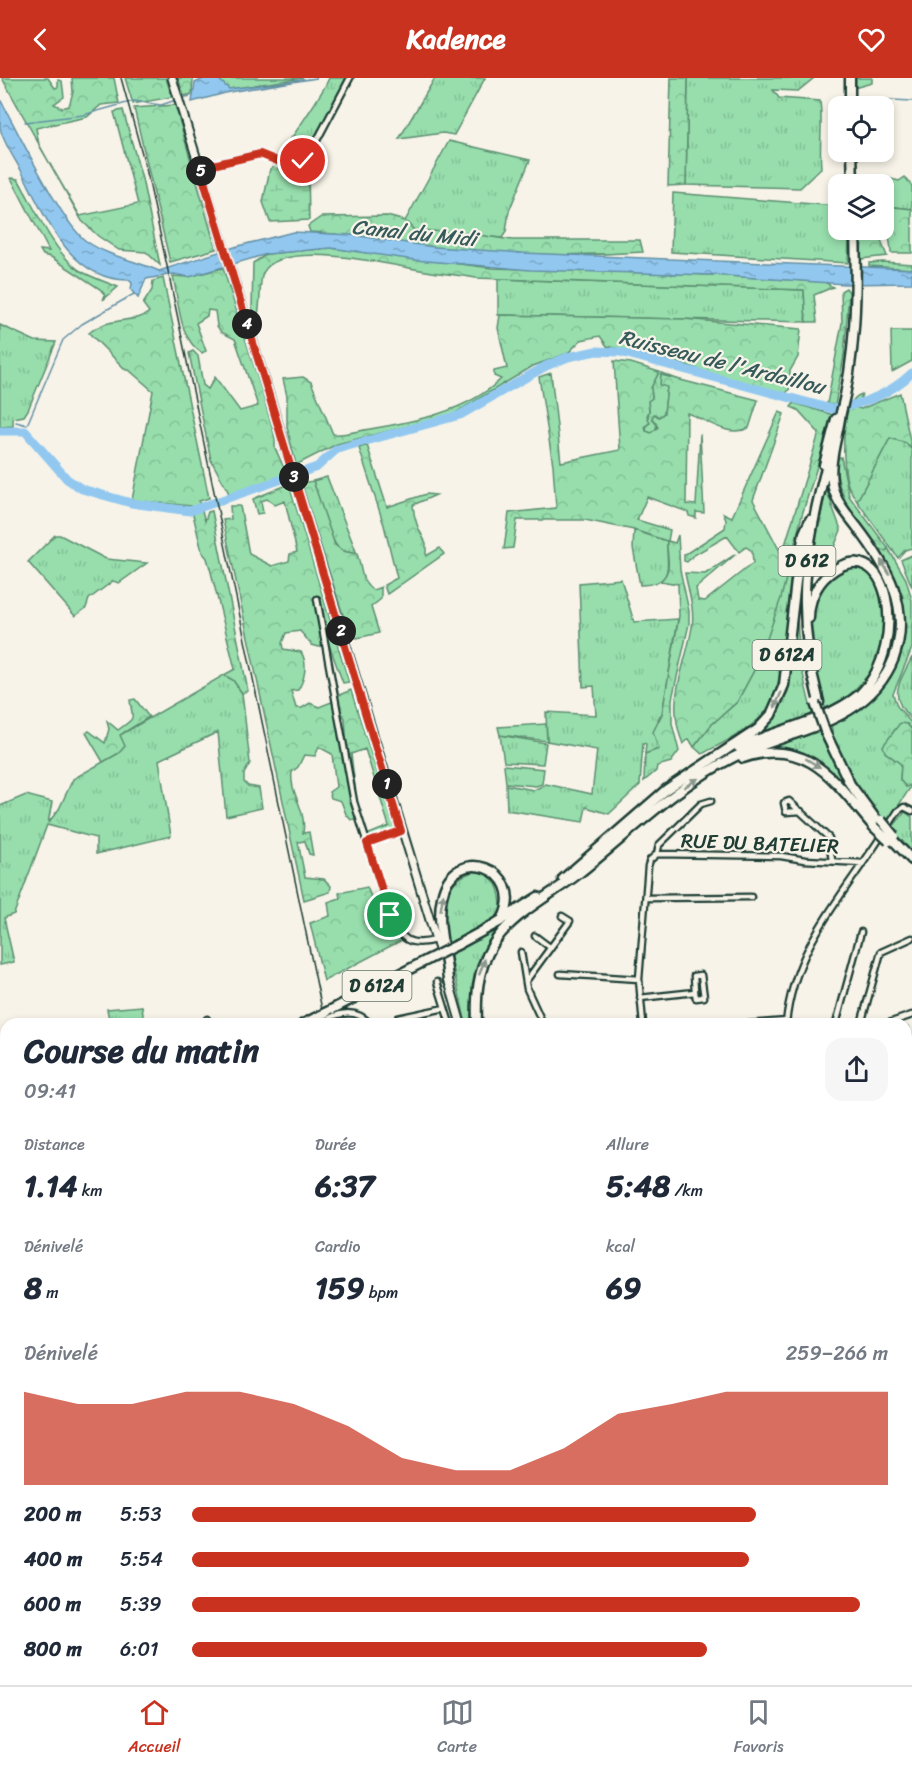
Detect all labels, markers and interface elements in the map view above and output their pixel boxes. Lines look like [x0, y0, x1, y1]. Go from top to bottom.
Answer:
text: Kadence [406, 15, 506, 63]
icon: back [24, 23, 57, 56]
icon: heart [855, 23, 888, 56]
map controls [828, 96, 894, 240]
button: locate [828, 96, 894, 162]
pin [277, 135, 328, 186]
icon: check [286, 144, 319, 177]
pin: 5 [186, 156, 216, 186]
text: 5 [196, 156, 206, 185]
button: layers [828, 174, 894, 240]
water label: Canal du Midi [350, 208, 482, 259]
pin: 4 [232, 309, 262, 339]
text: 4 [242, 309, 252, 338]
water label: Ruisseau de l'Ardaillou [615, 318, 831, 407]
pin: 3 [279, 462, 309, 492]
text: 3 [290, 462, 298, 491]
road number: D 612 [778, 546, 836, 576]
one-way arrow [880, 559, 891, 575]
pin: 2 [326, 616, 356, 646]
text: 2 [336, 616, 346, 645]
road number: D 612A [752, 640, 822, 670]
one-way arrow [773, 692, 783, 710]
one-way arrow [804, 758, 821, 769]
pin: 1 [372, 769, 402, 799]
text: 1 [384, 769, 390, 798]
one-way arrow [683, 778, 699, 789]
street label: RUE DU BATELIER [680, 823, 840, 864]
pin [364, 889, 415, 940]
one-way arrow [438, 892, 447, 911]
icon: arrive [373, 898, 406, 931]
one-way arrow [478, 958, 487, 976]
road number: D 612A [342, 971, 412, 1001]
text: Course du matin [24, 1022, 259, 1080]
button: share [825, 1038, 888, 1101]
text: 09:41 [24, 1074, 76, 1109]
text: Distance [24, 1130, 85, 1159]
text: Durée [315, 1130, 356, 1159]
text: Allure [606, 1130, 649, 1159]
text: 1.14 [24, 1159, 78, 1213]
text: 6:37 [315, 1159, 375, 1213]
text: 5:48 [606, 1159, 670, 1213]
text: km [78, 1176, 103, 1205]
text: /km [670, 1176, 703, 1205]
text: Dénivelé [24, 1232, 83, 1261]
text: Cardio [315, 1232, 360, 1261]
text: kcal [606, 1232, 635, 1261]
text: 8 [24, 1261, 42, 1315]
text: 159 [315, 1261, 365, 1315]
text: 69 [606, 1261, 641, 1315]
text: m [42, 1278, 59, 1307]
text: bpm [365, 1278, 398, 1307]
text: Dénivelé [24, 1336, 98, 1371]
text: 259–266 m [786, 1336, 888, 1371]
text: 200 m [24, 1497, 81, 1532]
text: 5:53 [120, 1497, 161, 1532]
text: 400 m [24, 1542, 82, 1577]
text: 5:54 [120, 1542, 163, 1577]
text: 600 m [24, 1587, 81, 1622]
text: 5:39 [120, 1587, 162, 1622]
text: 800 m [24, 1632, 82, 1667]
text: 6:01 [120, 1632, 159, 1667]
tab: Accueil [128, 1696, 181, 1761]
tab: Carte [437, 1696, 477, 1761]
tab: Favoris [734, 1696, 784, 1761]

